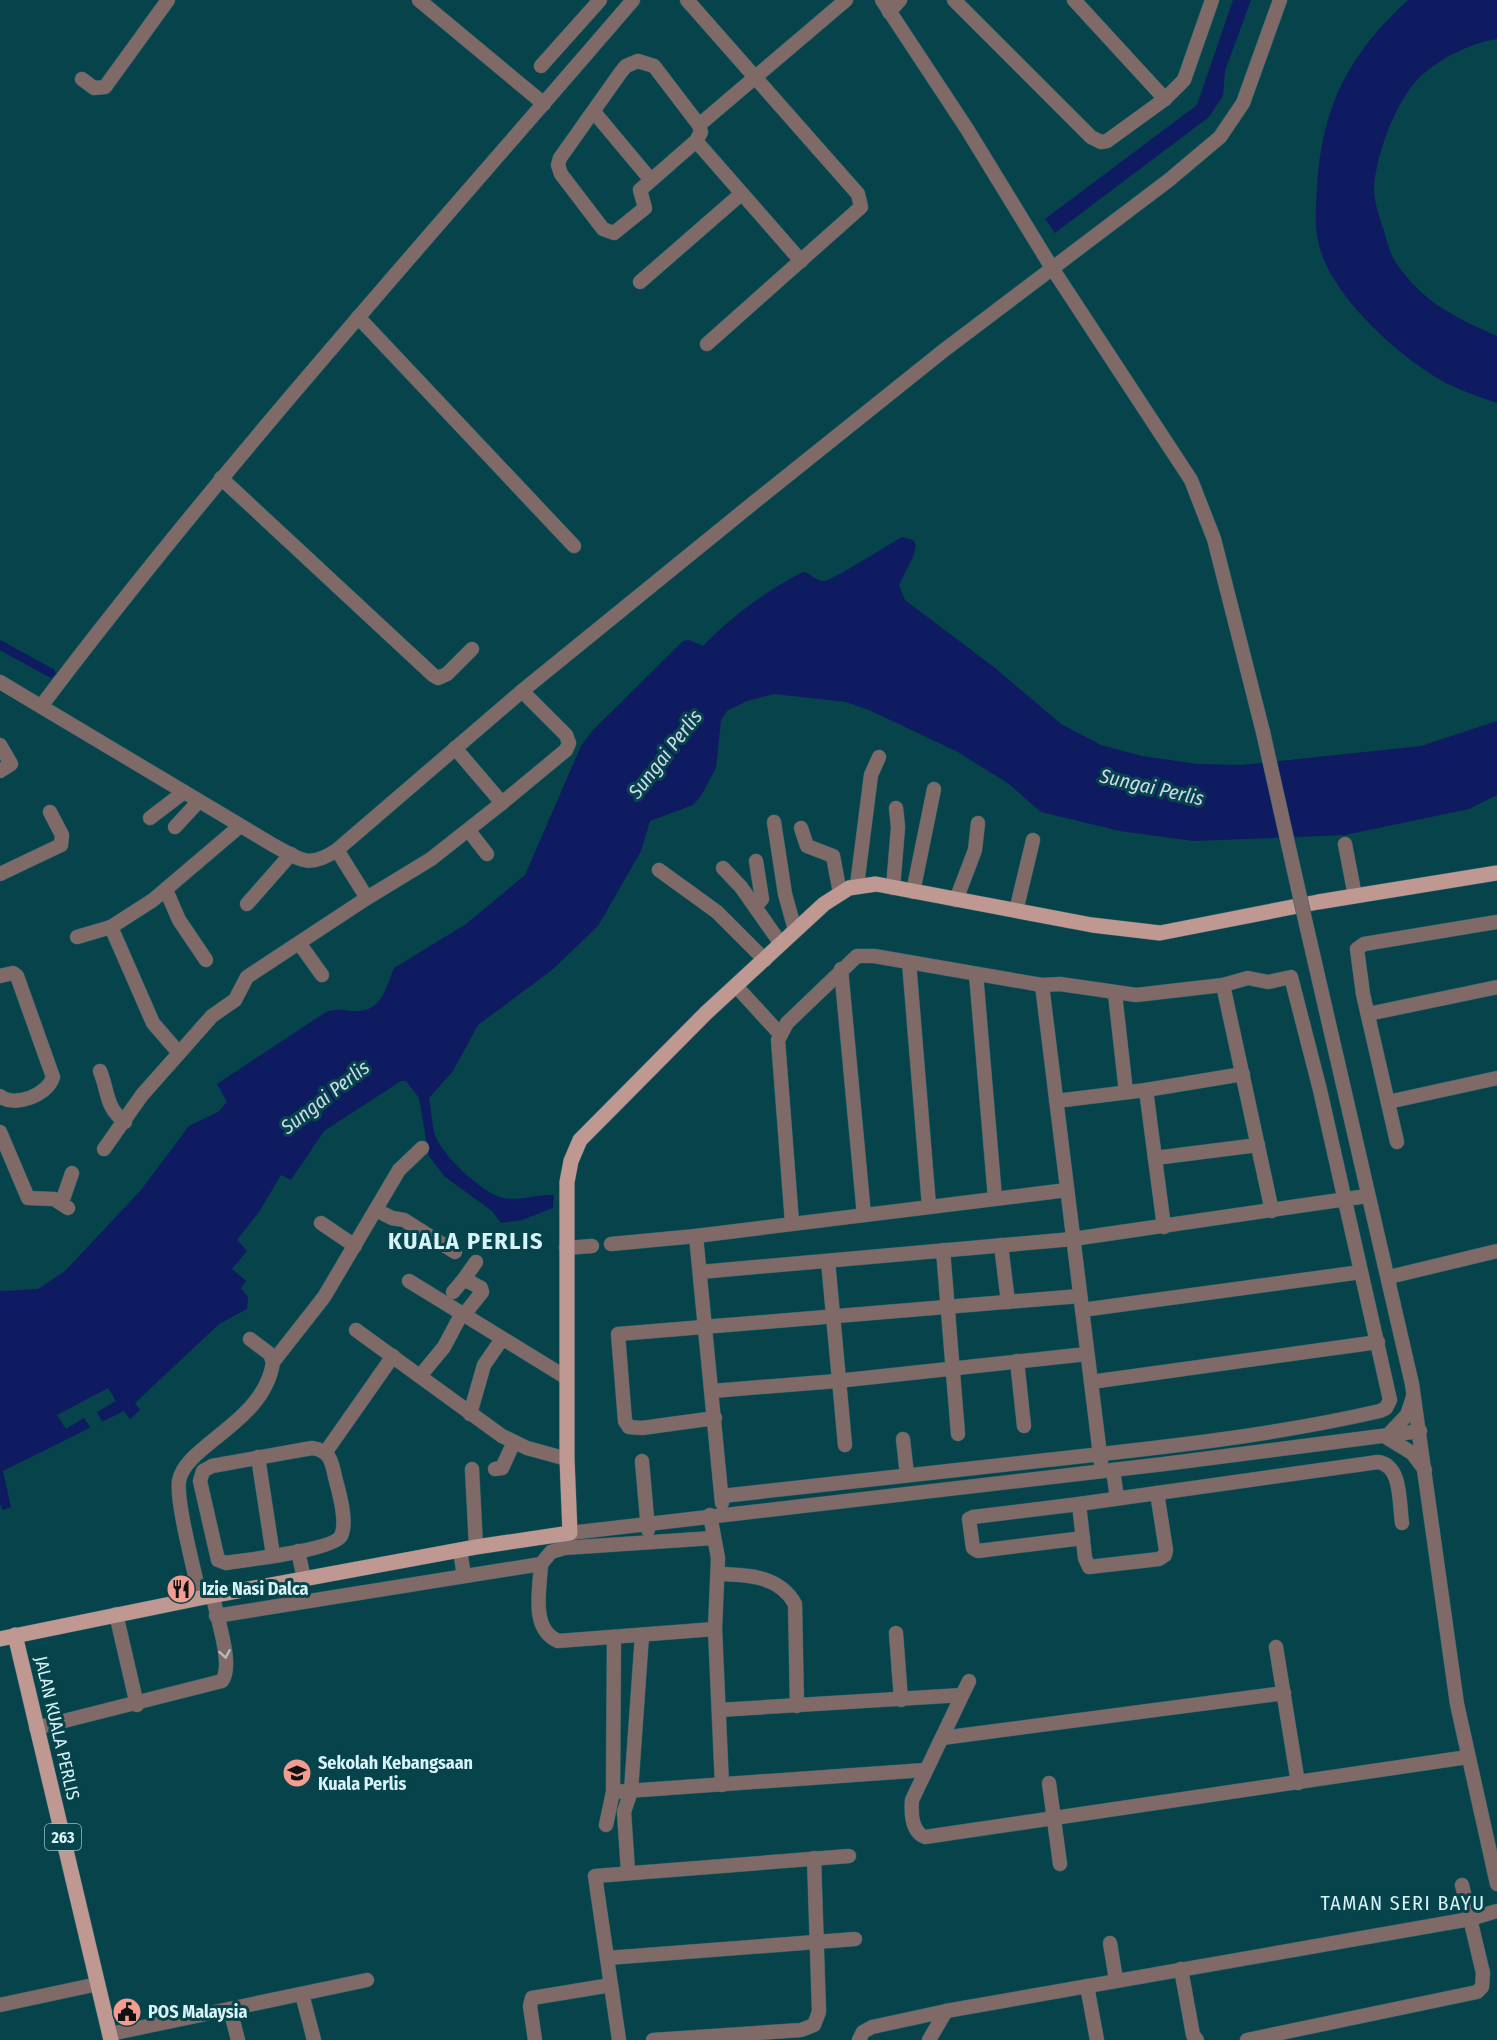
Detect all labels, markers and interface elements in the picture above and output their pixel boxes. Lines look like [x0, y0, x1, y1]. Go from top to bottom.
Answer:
water label: Sungai Perlis [622, 704, 707, 804]
water label: Sungai Perlis [1097, 763, 1207, 811]
water label: Sungai Perlis [275, 1055, 375, 1140]
district label: KUALA PERLIS [388, 1227, 544, 1255]
restaurant icon: Izie Nasi Dalca [165, 1573, 197, 1605]
place label: Izie Nasi Dalca [202, 1578, 309, 1600]
one-way arrow [218, 1648, 231, 1658]
street label: JALAN KUALA PERLIS [30, 1654, 84, 1802]
place label: Sekolah Kebangsaan Kuala Perlis [318, 1752, 473, 1795]
school or university icon: Sekolah Kebangsaan Kuala Perlis [281, 1757, 313, 1789]
road number: 263 [45, 1824, 81, 1850]
district label: TAMAN SERI BAYU [1320, 1891, 1486, 1915]
public building icon: POS Malaysia [111, 1996, 143, 2028]
place label: POS Malaysia [148, 2001, 247, 2023]

